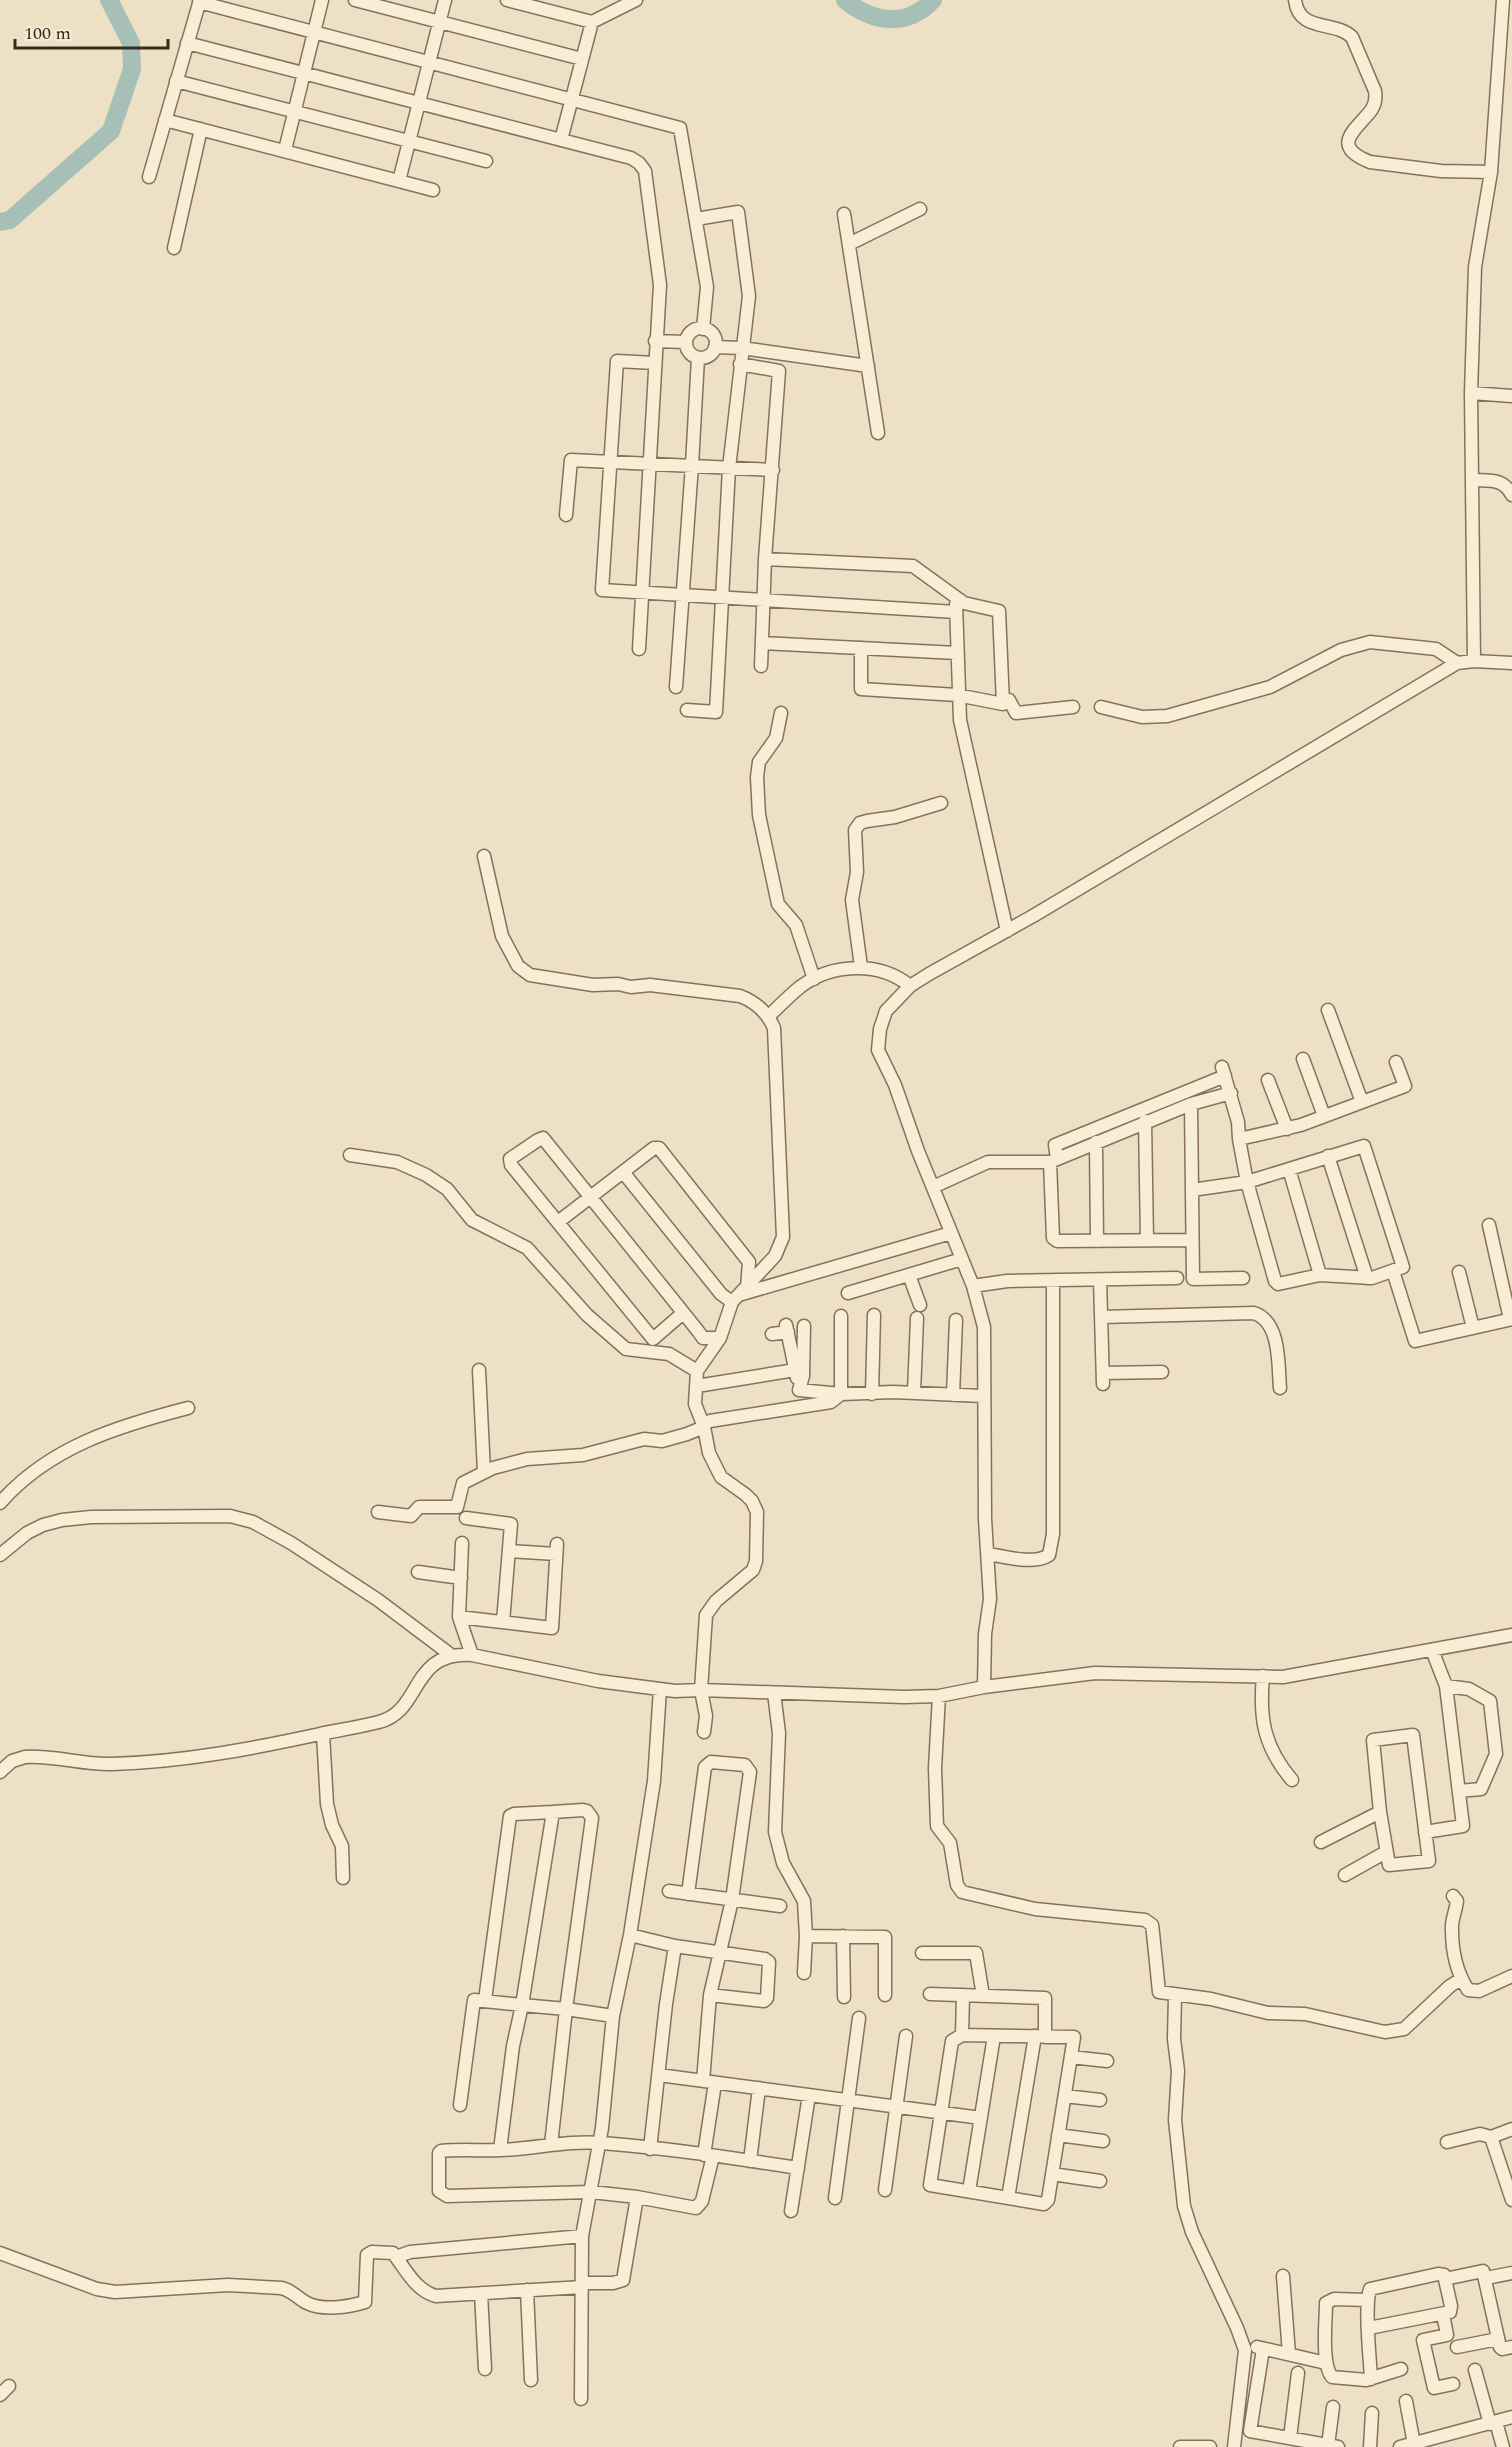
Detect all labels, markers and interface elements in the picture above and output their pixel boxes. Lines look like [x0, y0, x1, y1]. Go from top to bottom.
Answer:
scale bar [15, 12, 168, 50]
text: 100 m [24, 20, 71, 47]

